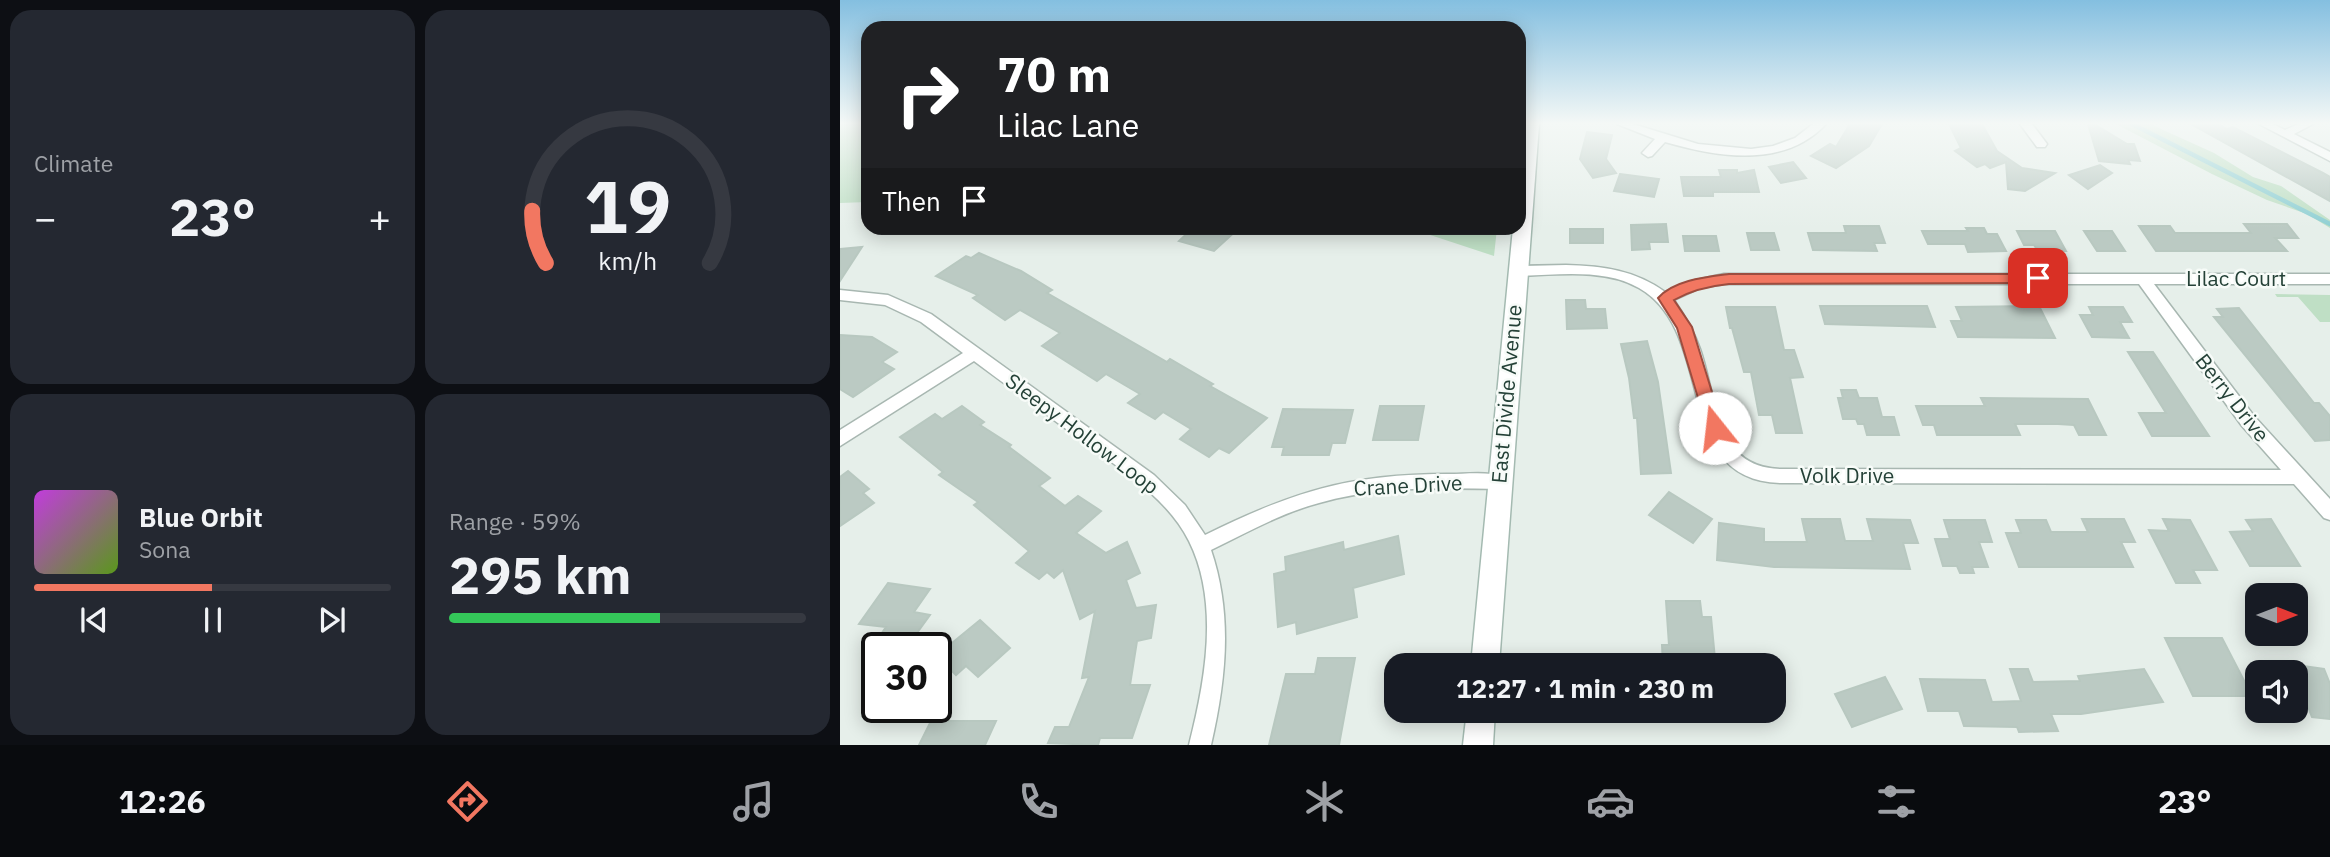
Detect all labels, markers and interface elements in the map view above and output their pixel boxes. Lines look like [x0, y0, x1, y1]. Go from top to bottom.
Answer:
text: 70 m [997, 42, 1111, 105]
icon: right [882, 49, 973, 140]
text: Lilac Lane [997, 104, 1139, 146]
text: Climate [34, 148, 113, 178]
text: 19 [584, 158, 671, 253]
icon: arrive [955, 182, 993, 220]
text: 23° [169, 183, 256, 250]
text: Then [882, 184, 941, 218]
text: − [34, 193, 57, 242]
text: + [368, 193, 391, 242]
text: km/h [598, 244, 657, 277]
pin [2008, 248, 2068, 308]
icon: arrive [2019, 259, 2057, 297]
street label: Lilac Court [2186, 264, 2286, 292]
street label: East Divide Avenue [1484, 303, 1528, 485]
street label: Berry Drive [2189, 347, 2276, 447]
street label: Sleepy Hollow Loop [1000, 366, 1165, 500]
position arrow [1678, 391, 1752, 465]
street label: Volk Drive [1800, 461, 1894, 489]
street label: Crane Drive [1353, 468, 1463, 502]
text: Blue Orbit [139, 500, 263, 534]
text: Range · 59% [449, 506, 581, 536]
text: Sona [139, 534, 191, 564]
text: 295 km [449, 541, 631, 608]
north arrow [2245, 583, 2308, 646]
map controls [2245, 583, 2308, 723]
icon: previous [75, 601, 113, 639]
icon: pause [194, 601, 232, 639]
icon: next [313, 601, 351, 639]
speed limit sign: 30 [861, 632, 952, 723]
button: sound [2245, 660, 2308, 723]
text: 12:27 · 1 min · 230 m [1456, 671, 1714, 705]
icon: directions [443, 777, 492, 826]
icon: music [729, 777, 778, 826]
icon: phone [1014, 777, 1063, 826]
icon: climate [1300, 777, 1349, 826]
icon: car [1586, 777, 1635, 826]
icon: filters [1872, 777, 1921, 826]
text: 12:26 [118, 780, 206, 822]
text: 23° [2158, 780, 2212, 822]

